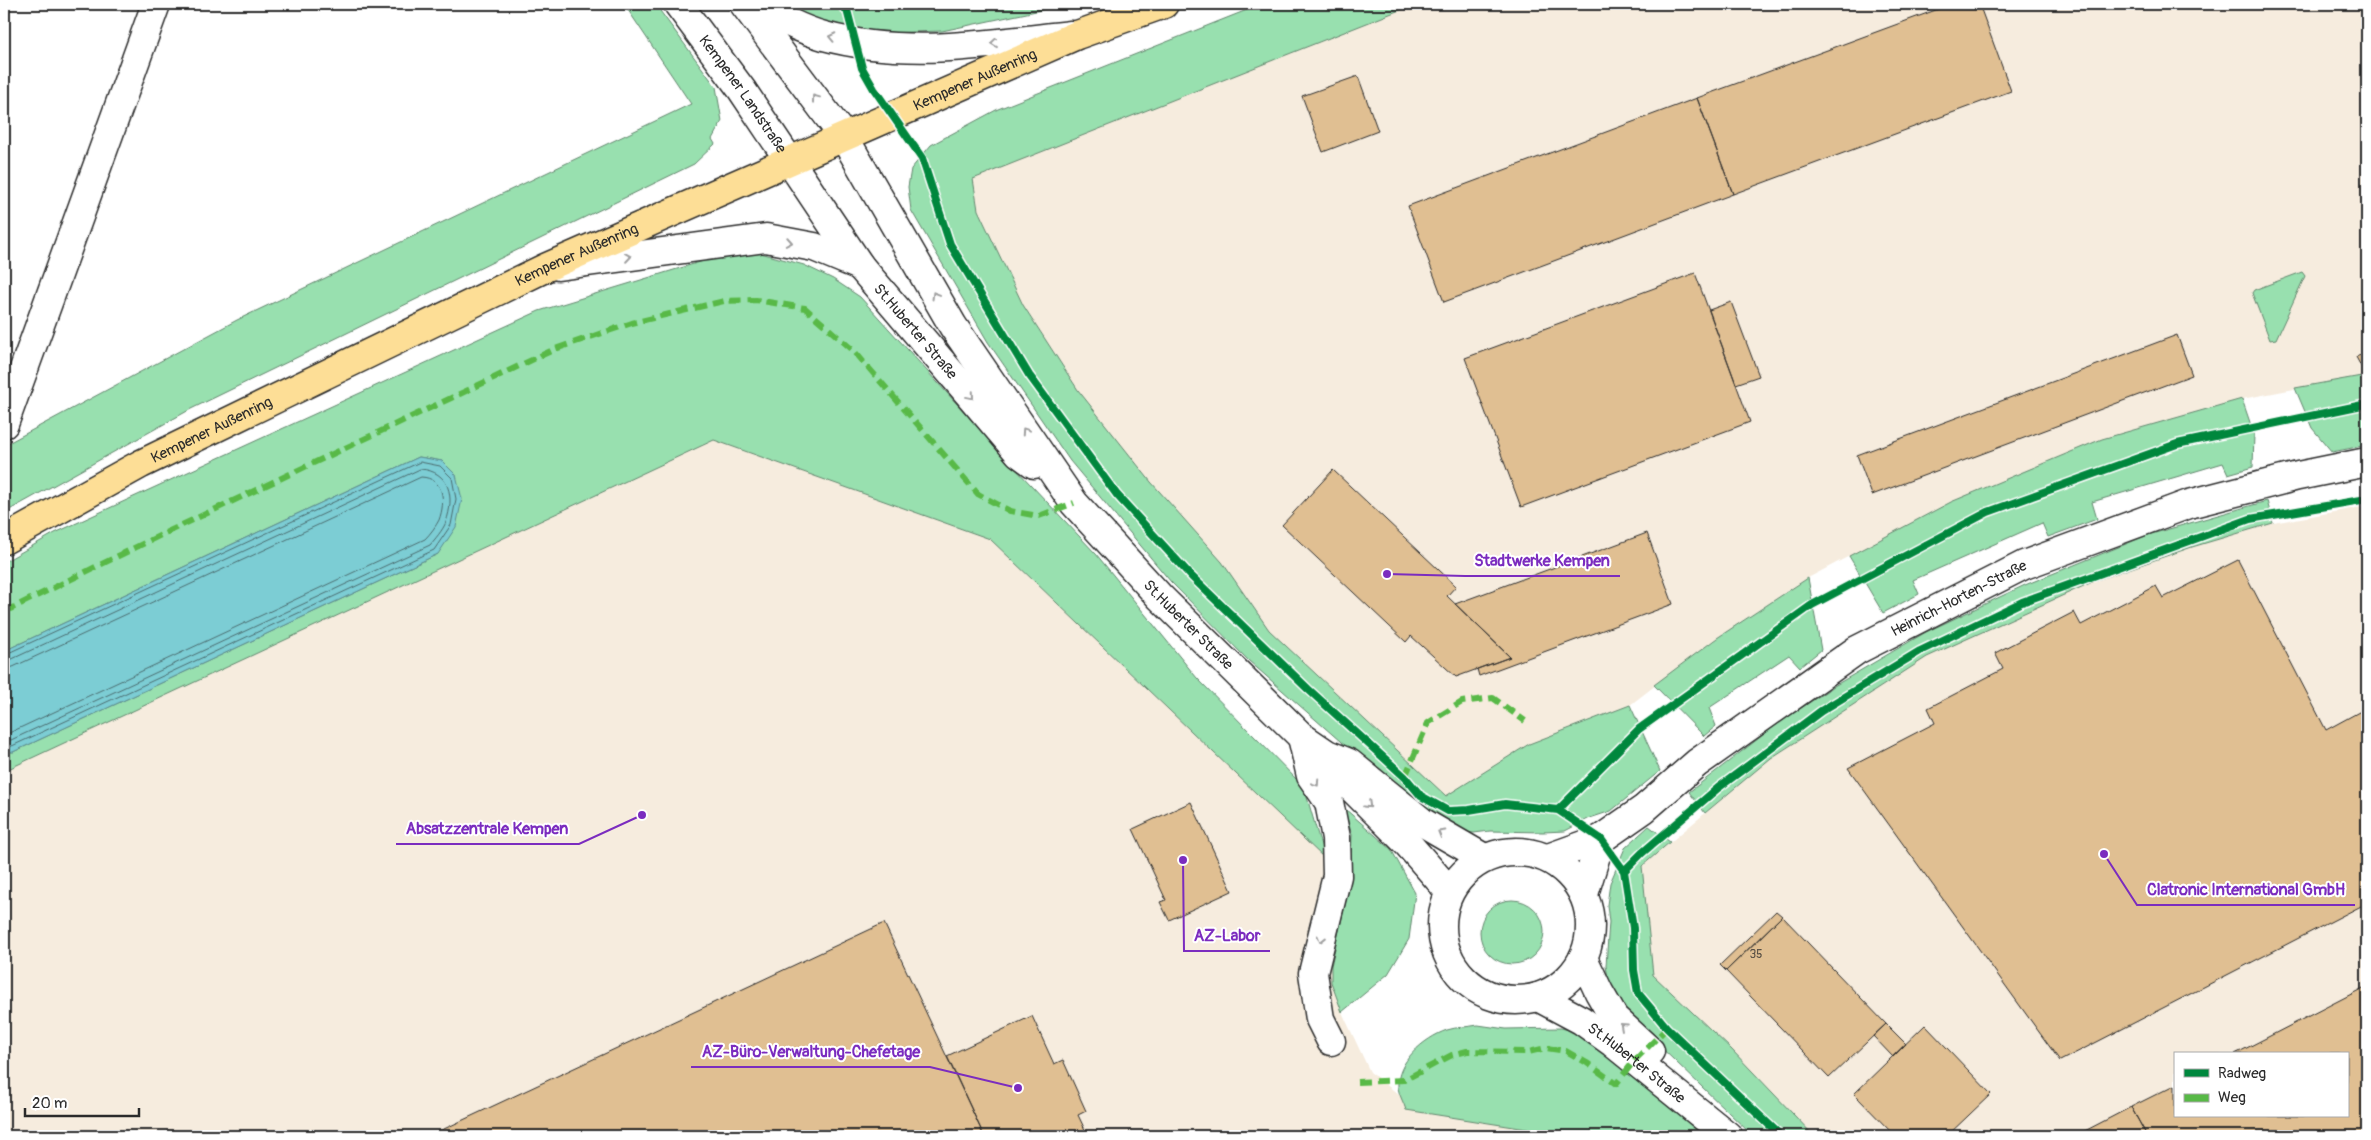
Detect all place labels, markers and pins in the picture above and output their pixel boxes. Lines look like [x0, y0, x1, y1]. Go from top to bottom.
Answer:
callout: Stadtwerke Kempen [1465, 545, 1620, 576]
callout: Absatzzentrale Kempen [396, 813, 579, 844]
callout: Clatronic International GmbH [2137, 874, 2355, 905]
callout: AZ-Labor [1184, 920, 1270, 951]
callout: AZ-Büro-Verwaltung-Chefetage [691, 1036, 930, 1067]

